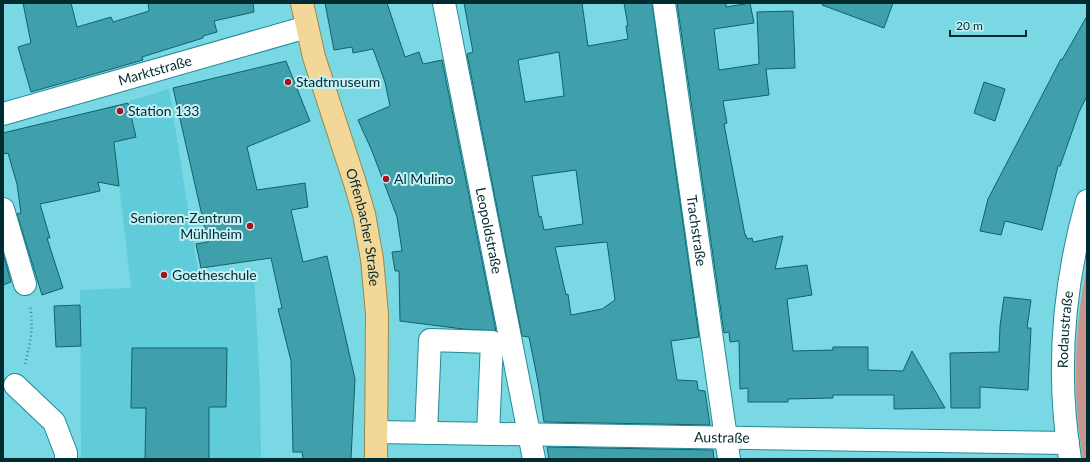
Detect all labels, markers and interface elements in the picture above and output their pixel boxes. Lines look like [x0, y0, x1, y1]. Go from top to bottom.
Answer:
scale bar [950, 12, 1026, 38]
text: 20 m [956, 18, 983, 33]
street label: Marktstraße [116, 51, 193, 89]
place label: Stadtmuseum [296, 73, 380, 90]
marker: Stadtmuseum [283, 77, 293, 87]
place label: Station 133 [128, 102, 199, 119]
marker: Station 133 [115, 106, 125, 116]
street label: Offenbacher Straße [343, 166, 383, 287]
place label: Al Mulino [394, 170, 453, 187]
marker: Al Mulino [381, 174, 391, 184]
street label: Leopoldstraße [473, 186, 506, 275]
street label: Trachstraße [683, 194, 710, 267]
place label: Senioren-Zentrum Mühlheim [130, 209, 242, 242]
marker: Senioren-Zentrum Mühlheim [245, 221, 255, 231]
place label: Goetheschule [172, 266, 257, 283]
marker: Goetheschule [159, 270, 169, 280]
street label: Rodaustraße [1054, 290, 1076, 368]
street label: Austraße [694, 428, 750, 446]

